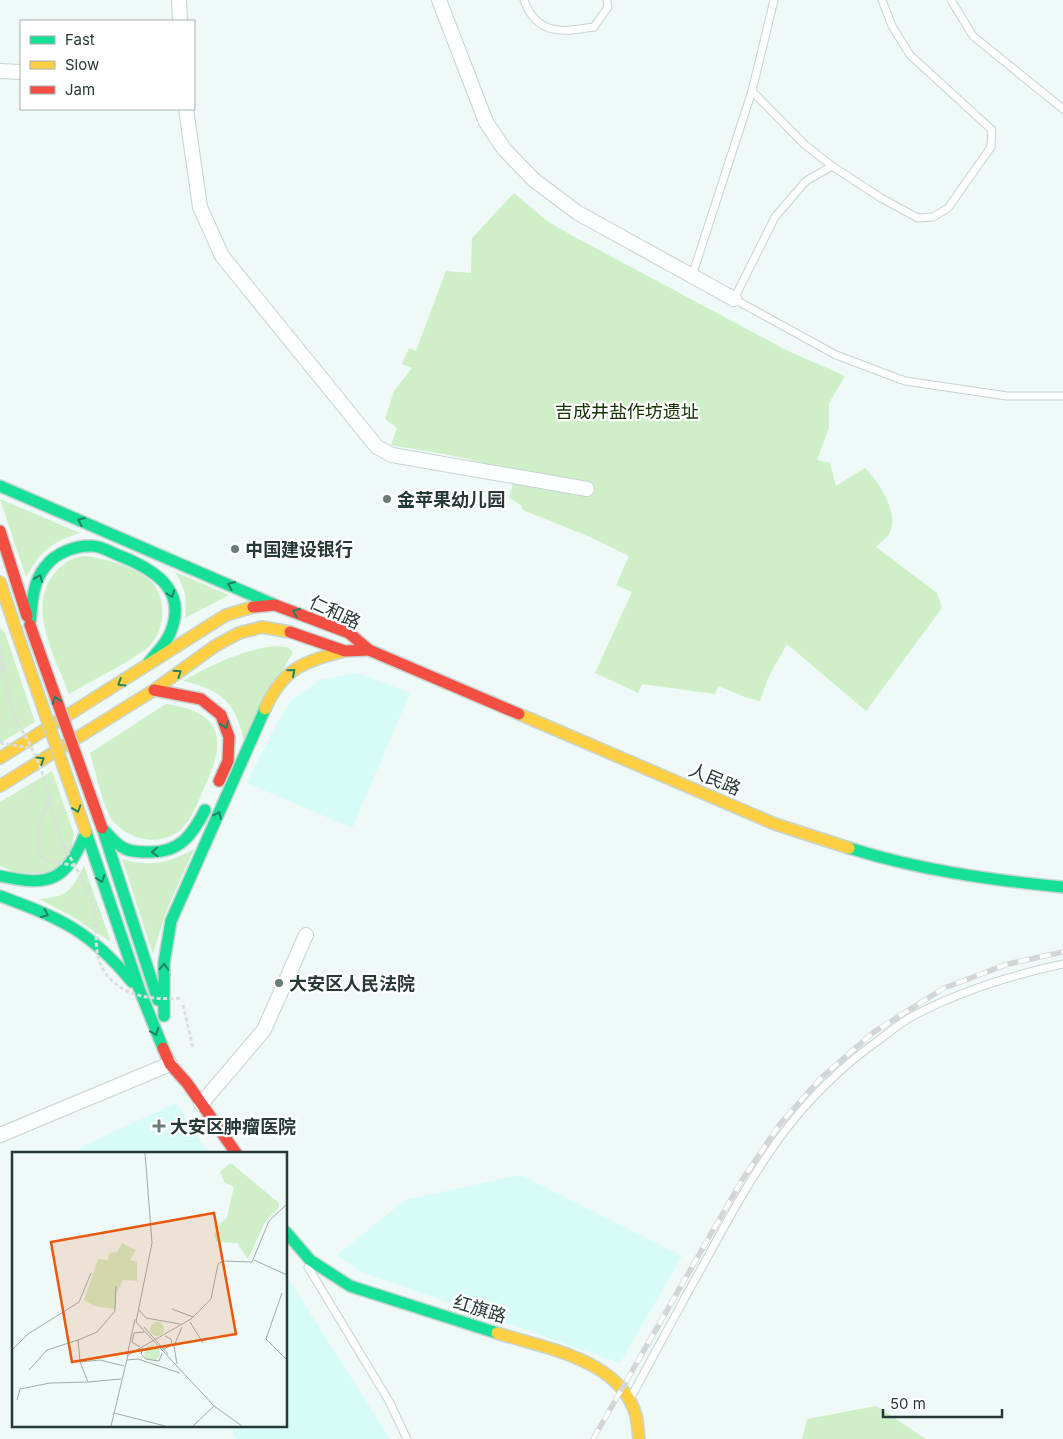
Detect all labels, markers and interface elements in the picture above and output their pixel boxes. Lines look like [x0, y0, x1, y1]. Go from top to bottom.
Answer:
legend [20, 20, 195, 110]
text: Fast [65, 30, 95, 49]
text: Slow [65, 55, 99, 74]
text: Jam [65, 80, 95, 99]
park label: 吉成井盐作坊遗址 [555, 401, 699, 422]
place label: 金苹果幼儿园 [397, 489, 505, 510]
marker: 金苹果幼儿园 [381, 493, 393, 505]
one-way arrow [77, 516, 86, 527]
place label: 中国建设银行 [245, 539, 353, 560]
marker: 中国建设银行 [229, 543, 241, 555]
one-way arrow [33, 574, 43, 583]
one-way arrow [227, 581, 236, 592]
one-way arrow [165, 589, 176, 598]
street label: 仁和路 [306, 591, 364, 633]
one-way arrow [292, 608, 300, 618]
one-way arrow [286, 669, 295, 678]
one-way arrow [172, 670, 181, 678]
one-way arrow [117, 677, 126, 686]
one-way arrow [52, 696, 62, 705]
one-way arrow [219, 720, 229, 729]
one-way arrow [36, 757, 45, 766]
street label: 人民路 [686, 759, 744, 799]
one-way arrow [72, 804, 82, 813]
one-way arrow [211, 811, 222, 820]
one-way arrow [150, 847, 158, 857]
one-way arrow [95, 874, 105, 882]
one-way arrow [40, 908, 49, 918]
one-way arrow [159, 963, 170, 971]
place label: 大安区人民法院 [289, 973, 415, 994]
marker: 大安区人民法院 [273, 977, 285, 989]
one-way arrow [149, 1027, 160, 1036]
place label: 大安区肿瘤医院 [170, 1116, 296, 1137]
marker: 大安区肿瘤医院 [152, 1119, 166, 1133]
inset map [12, 1152, 288, 1426]
street label: 红旗路 [451, 1291, 509, 1327]
scale bar [883, 1386, 1002, 1418]
text: 50 m [890, 1394, 926, 1413]

